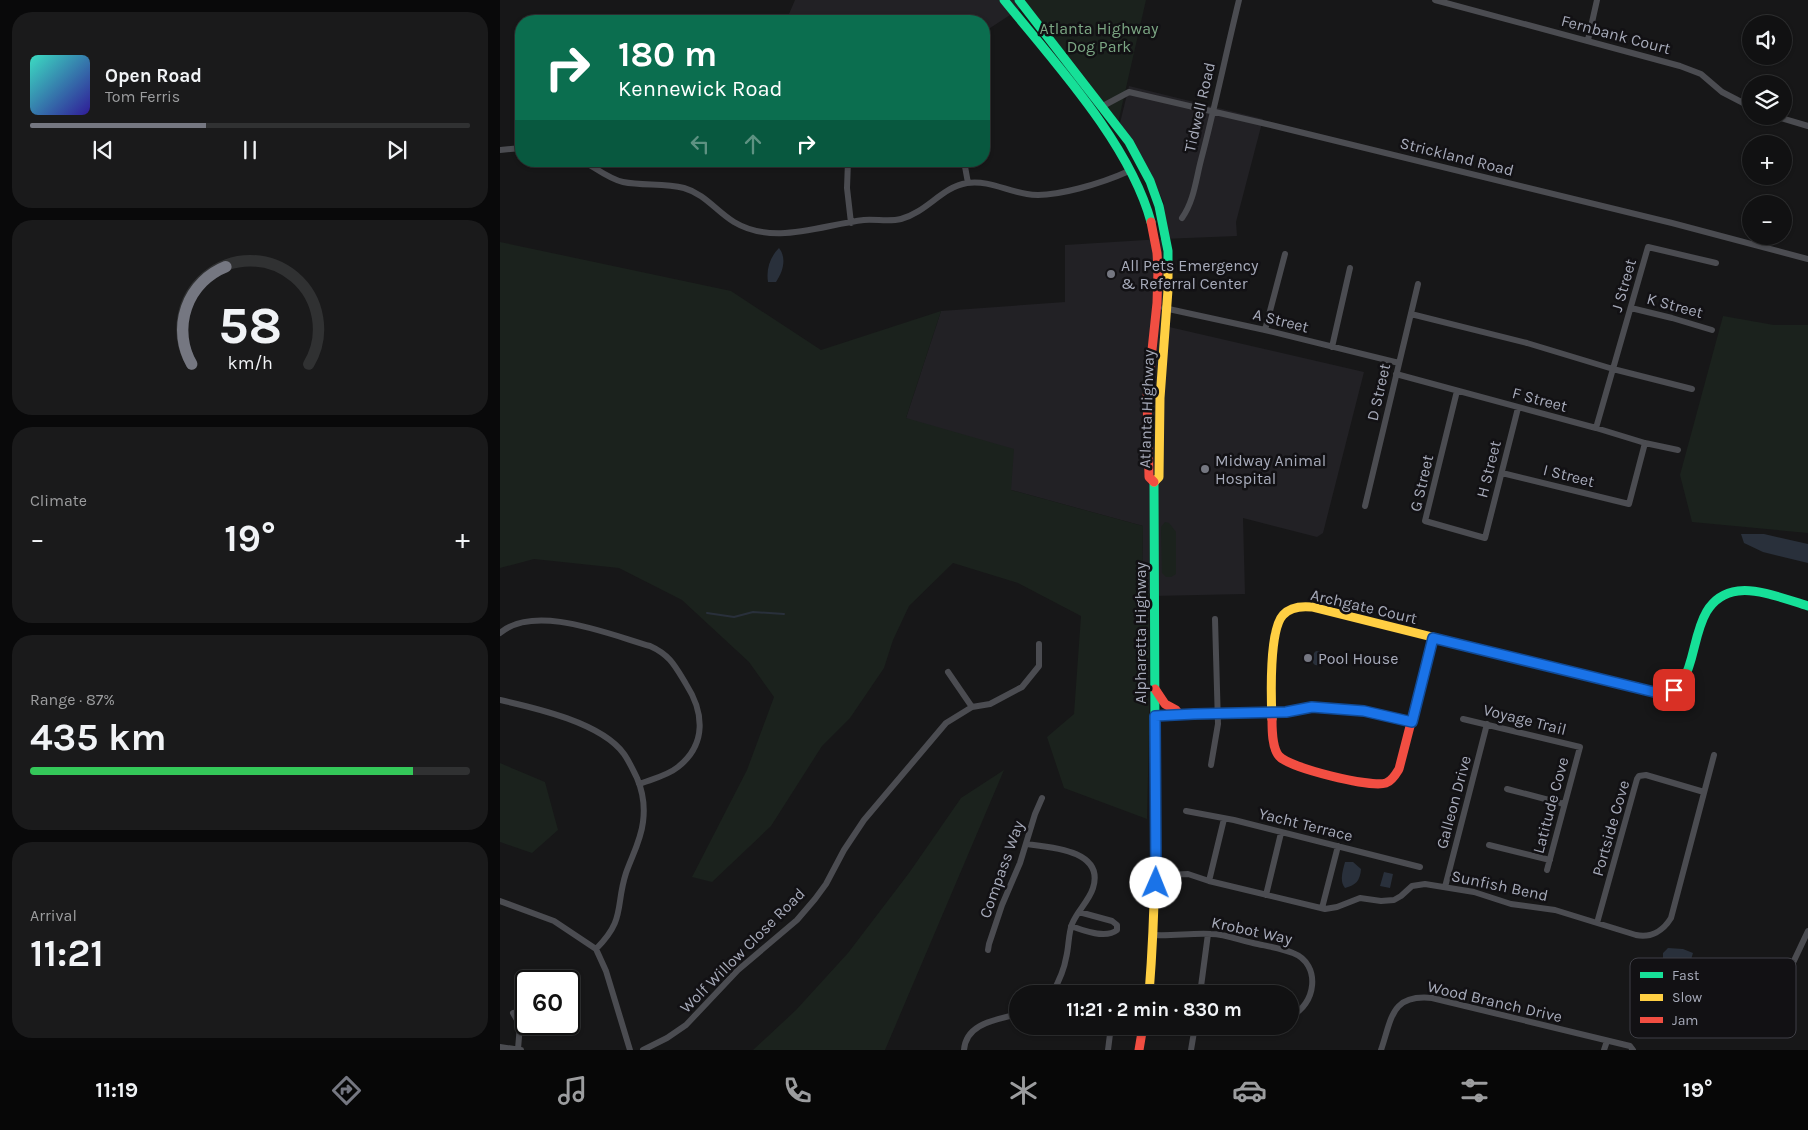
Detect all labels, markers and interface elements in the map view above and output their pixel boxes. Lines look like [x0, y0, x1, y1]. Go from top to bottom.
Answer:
street label: Fernbank Court [1559, 11, 1673, 58]
map controls [1742, 15, 1792, 245]
button: sound [1742, 15, 1792, 65]
park label: Atlanta Highway Dog Park [1040, 19, 1159, 56]
text: 180 m [618, 34, 717, 75]
icon: right [535, 35, 600, 100]
street label: Tidwell Road [1180, 60, 1219, 154]
text: Open Road [105, 65, 202, 87]
button: layers [1742, 75, 1792, 125]
text: Kennewick Road [618, 76, 783, 102]
text: Tom Ferris [105, 87, 180, 106]
icon: left [686, 130, 714, 158]
icon: ahead [739, 130, 767, 158]
icon: right [792, 130, 820, 158]
street label: Strickland Road [1398, 133, 1516, 180]
button: + [1742, 135, 1792, 185]
icon: previous [89, 136, 117, 164]
icon: pause [236, 136, 264, 164]
icon: next [383, 136, 411, 164]
button: − [1742, 195, 1792, 245]
place label: All Pets Emergency & Referral Center [1121, 256, 1259, 293]
street label: J Street [1607, 256, 1640, 314]
marker: All Pets Emergency & Referral Center [1105, 268, 1117, 280]
street label: K Street [1645, 289, 1705, 322]
text: 58 [218, 295, 282, 356]
street label: A Street [1251, 304, 1311, 337]
street label: Atlanta Highway [1135, 349, 1158, 469]
text: km/h [227, 353, 273, 374]
street label: D Street [1363, 362, 1394, 423]
street label: F Street [1510, 383, 1569, 416]
street label: H Street [1472, 438, 1505, 500]
place label: Midway Animal Hospital [1215, 451, 1326, 488]
street label: G Street [1406, 453, 1437, 514]
street label: I Street [1541, 460, 1597, 491]
marker: Midway Animal Hospital [1199, 463, 1211, 475]
text: Climate [30, 491, 87, 510]
text: 19° [224, 516, 276, 561]
text: − [30, 522, 45, 555]
text: + [455, 522, 470, 555]
street label: Alpharetta Highway [1131, 561, 1150, 704]
street label: Archgate Court [1309, 585, 1419, 628]
place label: Pool House [1318, 649, 1398, 668]
marker: Pool House [1302, 652, 1314, 664]
pin [1653, 669, 1695, 711]
icon: arrive [1660, 676, 1688, 704]
text: Range · 87% [30, 690, 115, 709]
street label: Voyage Trail [1481, 700, 1569, 739]
text: 435 km [30, 715, 167, 760]
street label: Galleon Drive [1432, 753, 1475, 851]
street label: Latitude Cove [1528, 755, 1572, 855]
street label: Portside Cove [1588, 778, 1633, 878]
street label: Yacht Terrace [1257, 804, 1355, 845]
street label: Compass Way [975, 817, 1028, 921]
position arrow [1129, 856, 1181, 908]
street label: Sunfish Bend [1450, 866, 1550, 905]
street label: Wolf Willow Close Road [676, 884, 809, 1017]
text: Arrival [30, 906, 77, 925]
street label: Krobot Way [1210, 913, 1295, 948]
text: 11:21 [30, 931, 104, 976]
legend [1630, 958, 1796, 1038]
text: Fast [1672, 967, 1699, 984]
speed limit sign: 60 [515, 970, 580, 1035]
street label: Wood Branch Drive [1426, 977, 1564, 1026]
text: Slow [1672, 989, 1702, 1006]
text: 11:21 · 2 min · 830 m [1066, 999, 1242, 1021]
text: Jam [1672, 1012, 1698, 1029]
icon: directions [329, 1073, 364, 1108]
icon: music [555, 1073, 590, 1108]
icon: phone [780, 1073, 815, 1108]
icon: climate [1006, 1073, 1041, 1108]
icon: car [1232, 1073, 1267, 1108]
icon: filters [1457, 1073, 1492, 1108]
text: 11:19 [95, 1077, 138, 1103]
text: 19° [1683, 1077, 1713, 1103]

